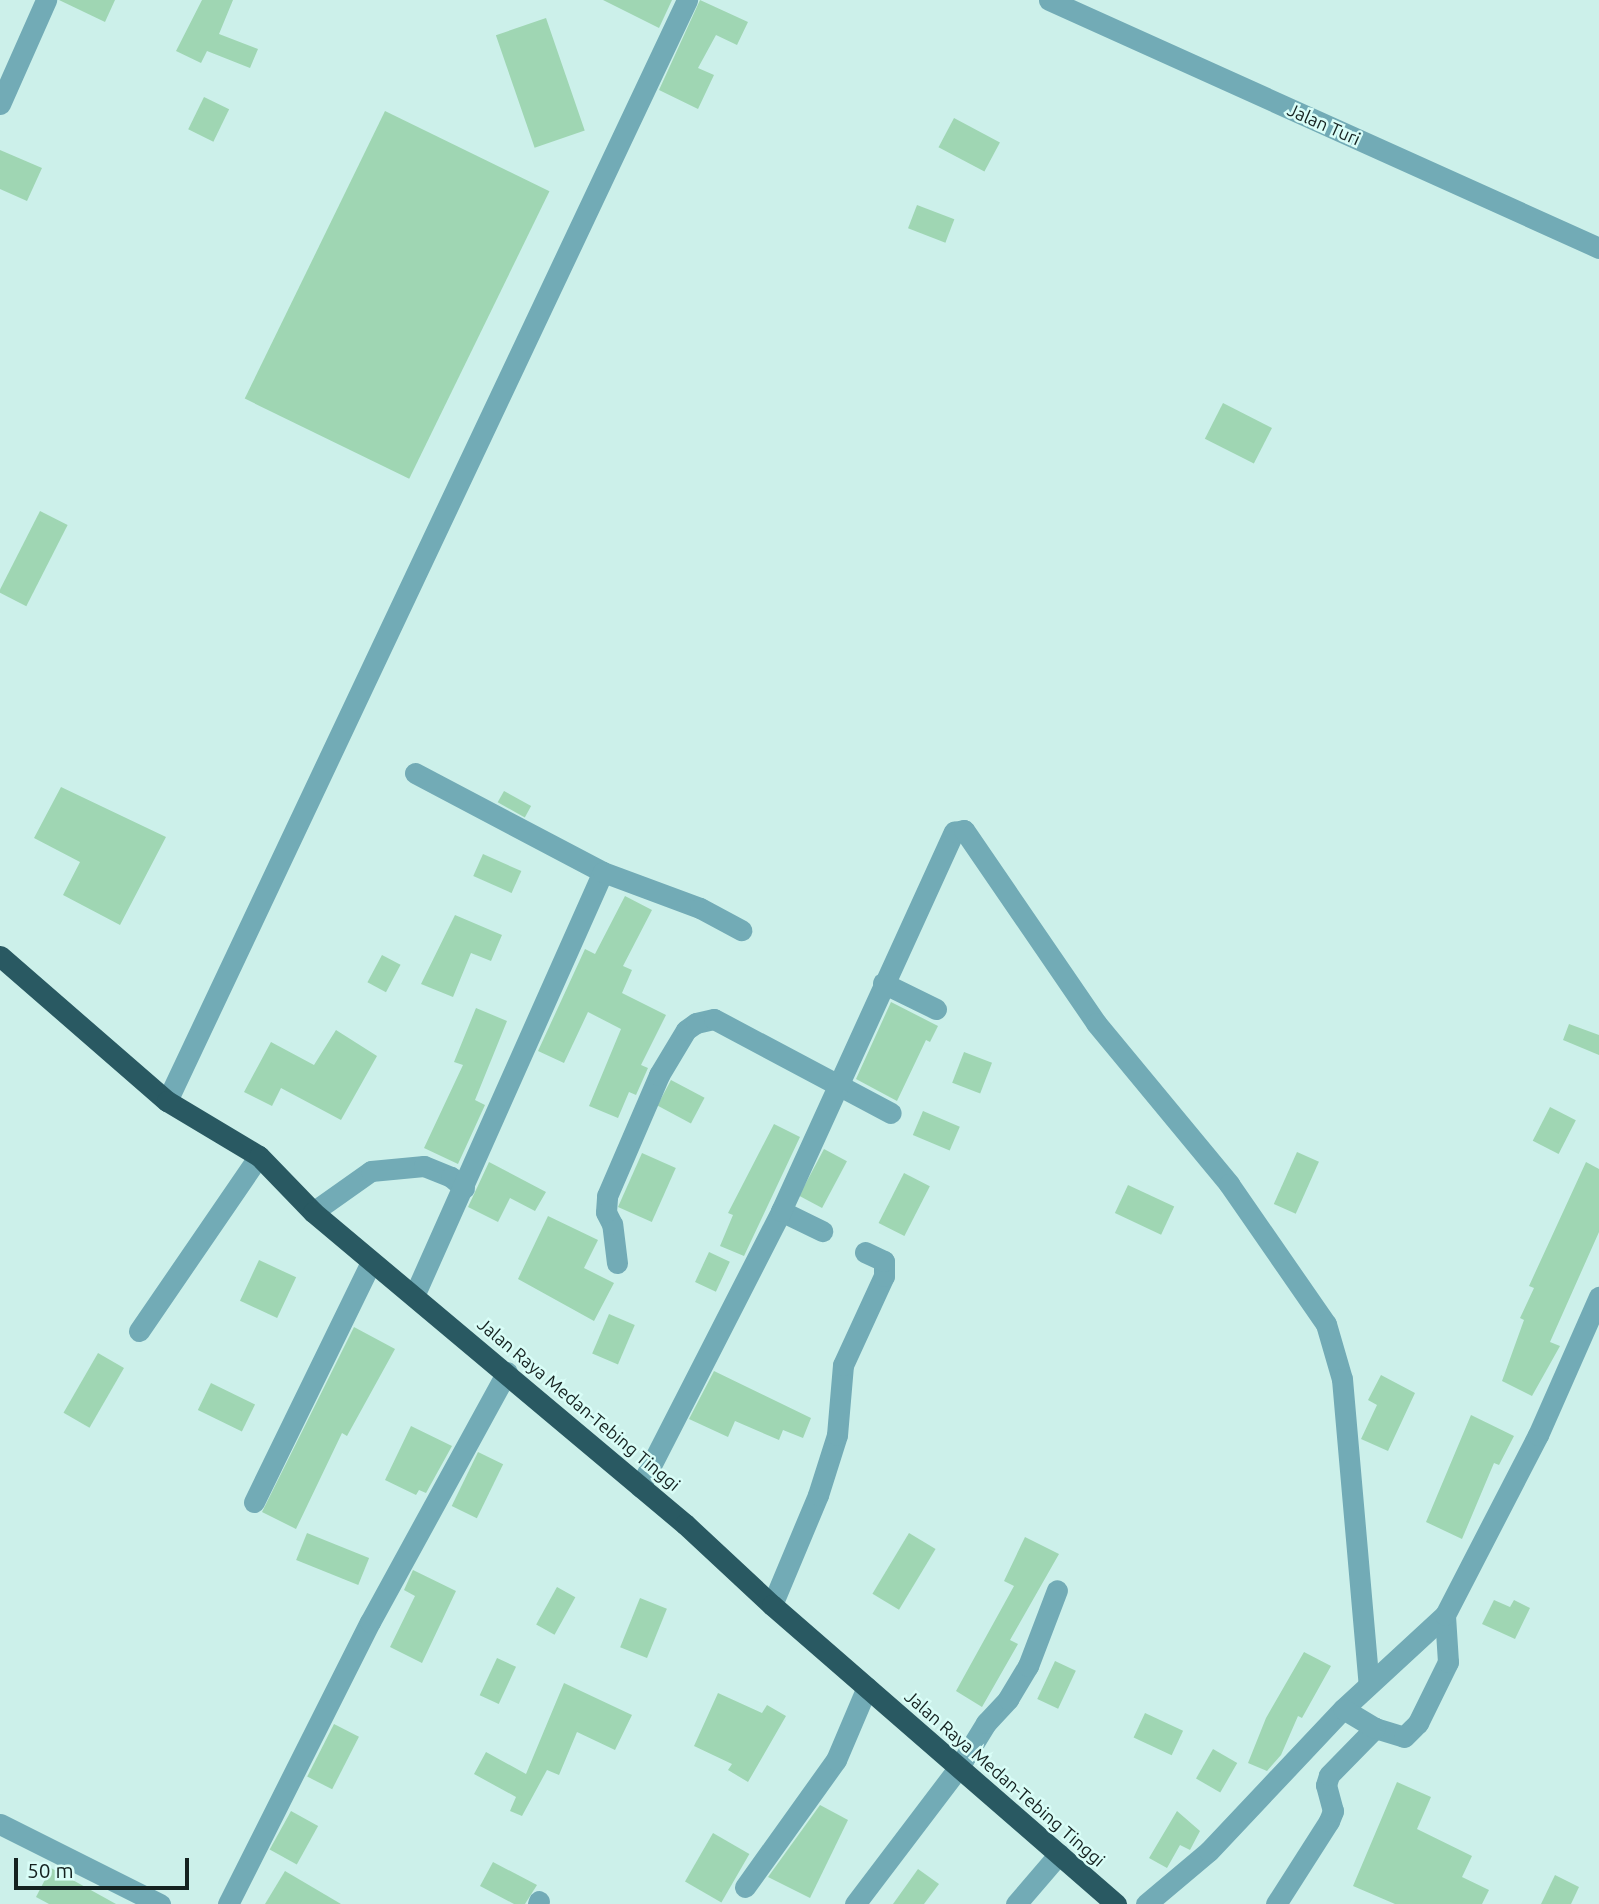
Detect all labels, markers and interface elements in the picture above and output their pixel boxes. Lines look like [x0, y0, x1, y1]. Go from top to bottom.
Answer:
street label: Jalan Turi [1284, 98, 1364, 150]
street label: Jalan Raya Medan-Tebing Tinggi [473, 1313, 685, 1495]
street label: Jalan Raya Medan-Tebing Tinggi [901, 1685, 1109, 1871]
scale bar [18, 1844, 192, 1888]
text: 50 m [27, 1858, 74, 1882]

